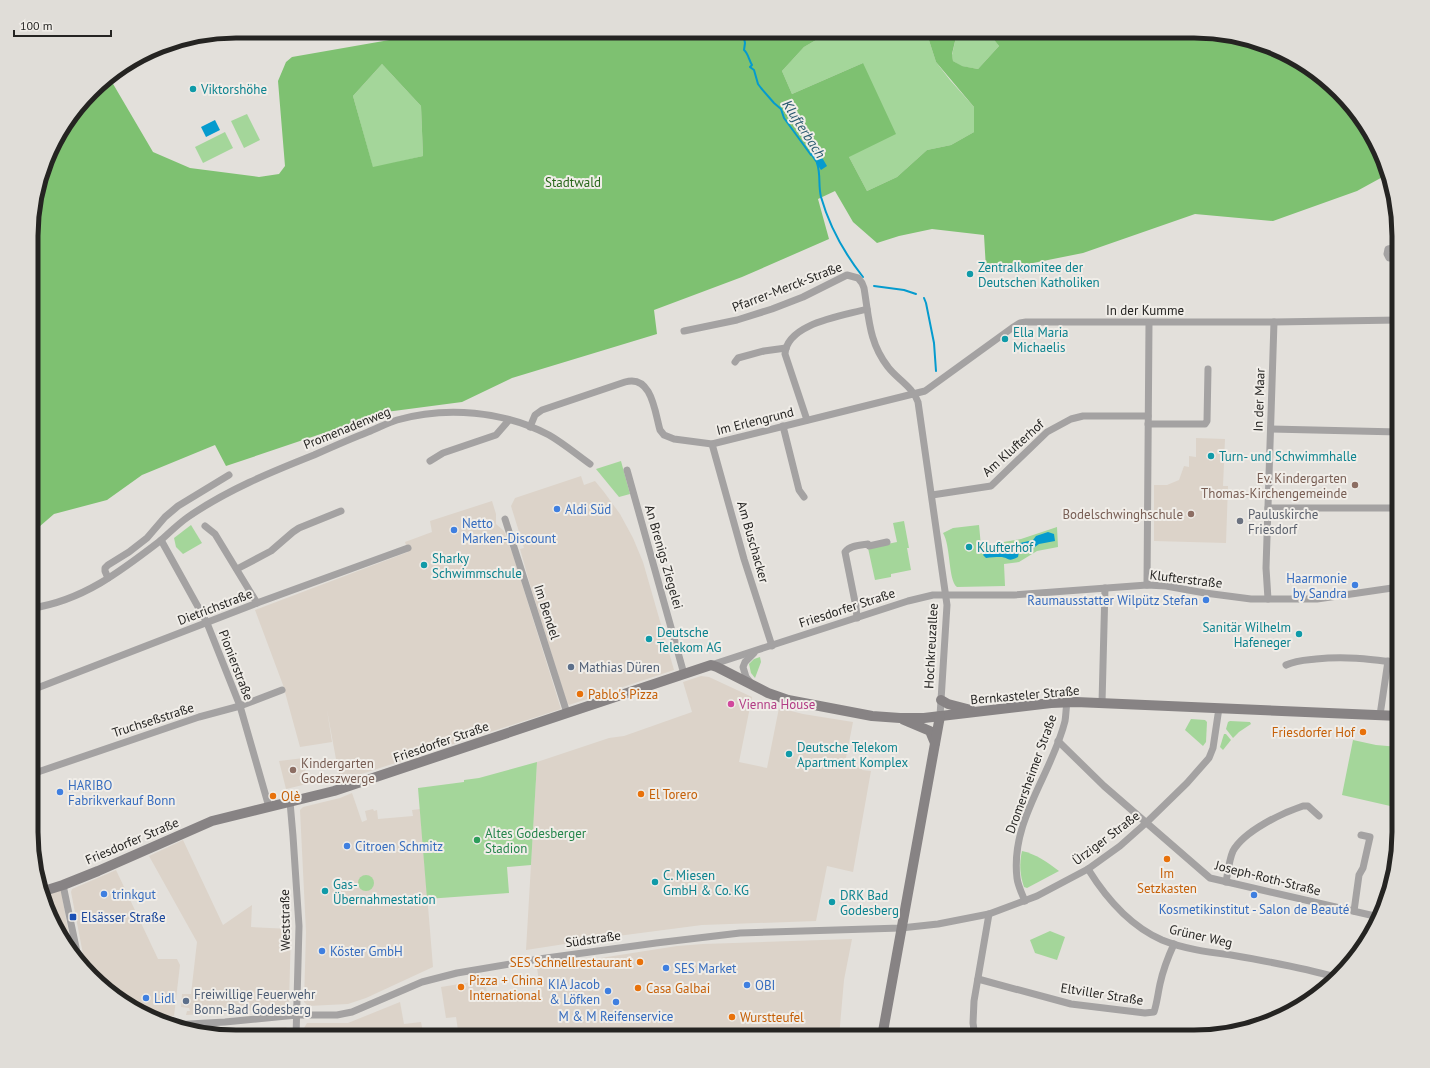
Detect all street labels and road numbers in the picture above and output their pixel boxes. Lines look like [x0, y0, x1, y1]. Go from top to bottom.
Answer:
street label: Pfarrer-Merck-Straße [730, 258, 844, 316]
street label: In der Kumme [1106, 302, 1184, 319]
street label: In der Maar [1249, 367, 1269, 432]
street label: Promenadenweg [301, 403, 393, 453]
street label: Im Erlengrund [715, 403, 795, 439]
street label: Am Klufterhof [978, 415, 1048, 480]
street label: Am Buschacker [733, 499, 773, 585]
street label: An Brenigs Ziegelei [641, 503, 687, 611]
street label: Klufterstraße [1149, 566, 1223, 592]
street label: Im Bendel [530, 582, 564, 642]
street label: Friesdorfer Straße [797, 584, 897, 632]
street label: Dietrichstraße [175, 585, 255, 629]
street label: Hochkreuzallee [920, 603, 942, 689]
street label: Pionierstraße [215, 627, 257, 703]
street label: Bernkasteler Straße [970, 682, 1080, 708]
street label: Truchseßstraße [110, 699, 196, 741]
street label: Dromersheimer Straße [1002, 712, 1060, 836]
street label: Friesdorfer Straße [391, 718, 491, 766]
street label: Ürziger Straße [1069, 807, 1143, 869]
street label: Friesdorfer Straße [83, 814, 181, 868]
street label: Joseph-Roth-Straße [1212, 856, 1323, 899]
street label: Weststraße [276, 889, 294, 951]
street label: Grüner Weg [1168, 920, 1234, 952]
street label: Südstraße [564, 927, 622, 951]
street label: Eltviller Straße [1059, 979, 1145, 1009]

